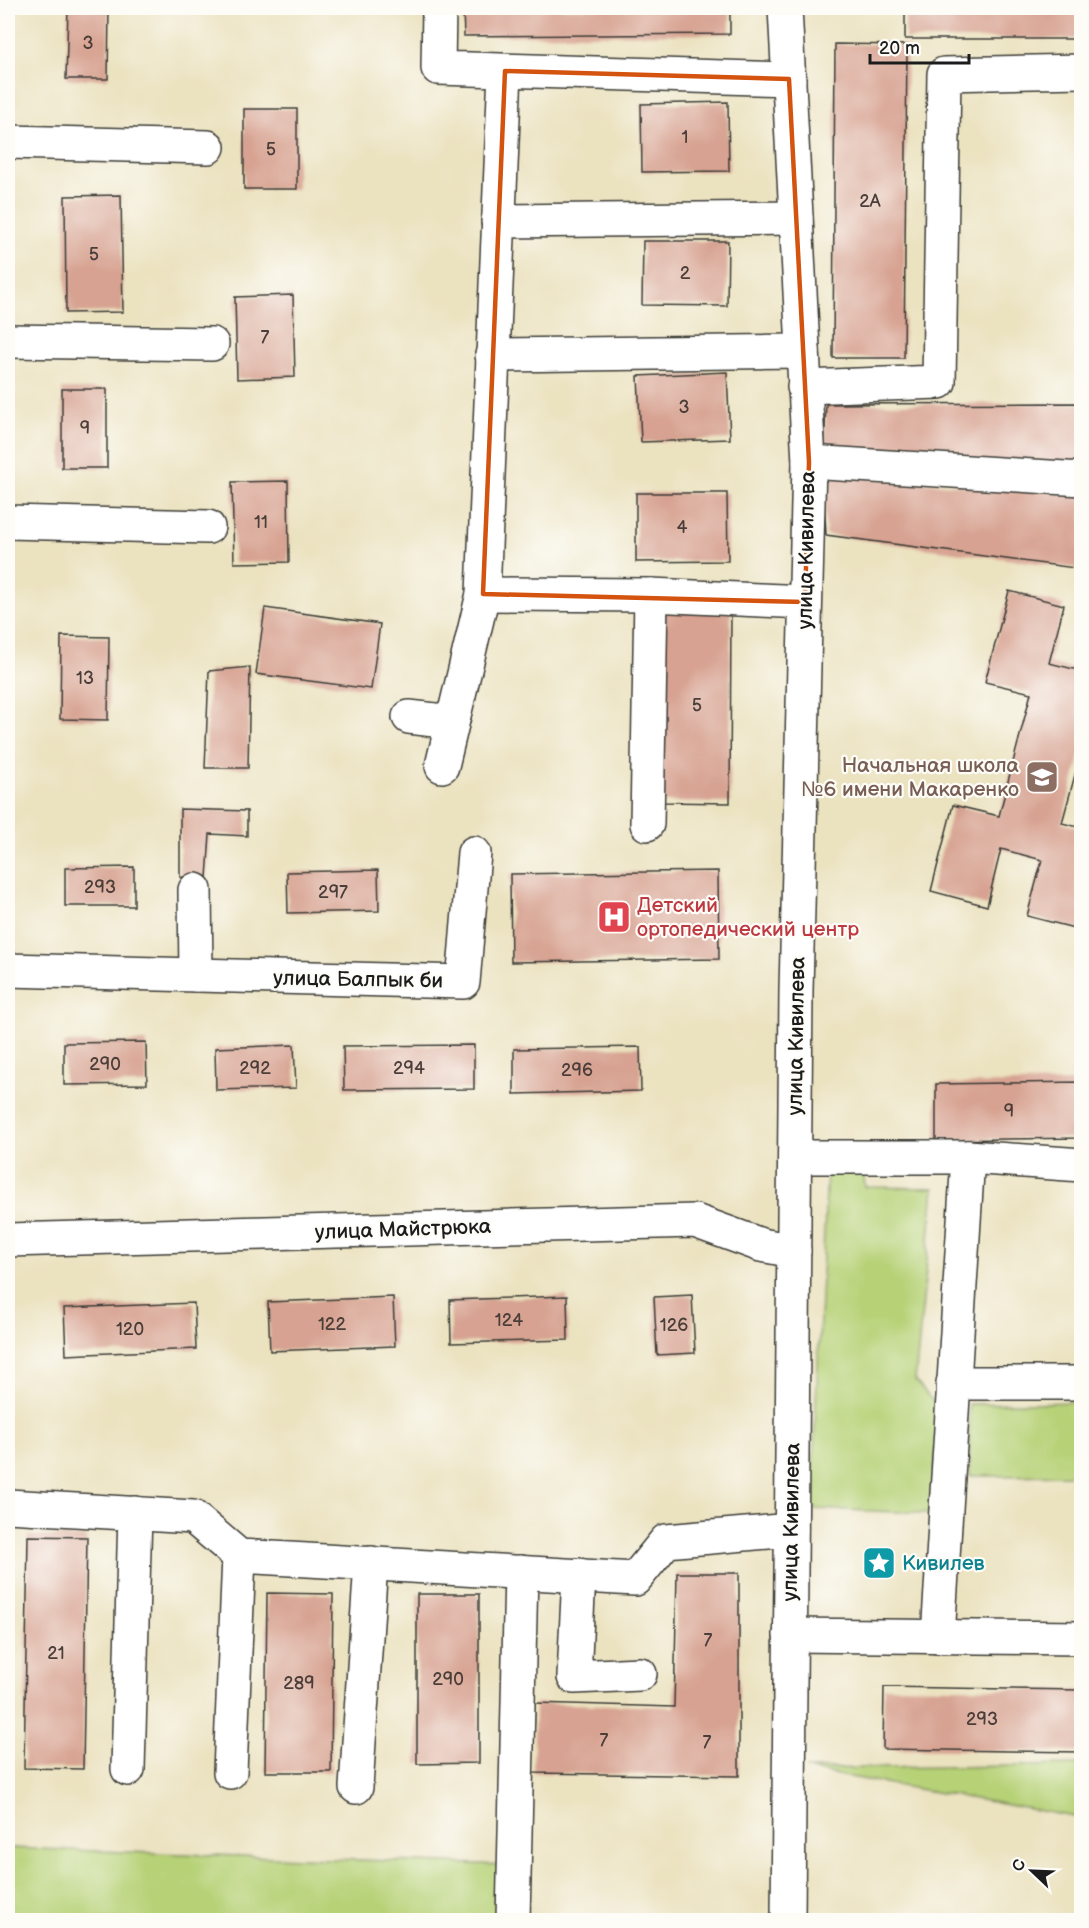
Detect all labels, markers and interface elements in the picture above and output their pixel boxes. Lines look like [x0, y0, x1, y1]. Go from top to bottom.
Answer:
scale bar [870, 27, 969, 65]
house number: 3 [82, 33, 94, 54]
text: 20 m [879, 38, 920, 59]
house number: 1 [682, 127, 688, 148]
house number: 5 [266, 139, 276, 160]
house number: 2А [859, 191, 881, 212]
house number: 5 [89, 244, 99, 265]
house number: 2 [680, 263, 691, 284]
house number: 7 [261, 327, 270, 348]
house number: 3 [678, 397, 690, 418]
house number: 9 [80, 418, 90, 439]
street label: улица Кивилева [793, 470, 820, 630]
house number: 11 [254, 512, 268, 533]
house number: 4 [677, 517, 688, 538]
house number: 13 [76, 668, 94, 689]
house number: 5 [692, 695, 702, 716]
place label: Начальная школа №6 имени Макаренко [801, 753, 1020, 802]
school or university icon: Начальная школа №6 имени Макаренко [1024, 759, 1060, 795]
house number: 293 [84, 877, 116, 898]
house number: 297 [318, 882, 348, 903]
place label: Детский ортопедический центр [637, 893, 859, 942]
hospital icon: Детский ортопедический центр [596, 899, 632, 935]
street label: улица Кивилева [783, 956, 810, 1116]
street label: улица Балпык би [273, 966, 443, 993]
house number: 290 [89, 1054, 121, 1075]
house number: 292 [239, 1058, 271, 1079]
house number: 294 [393, 1058, 425, 1079]
house number: 296 [561, 1060, 593, 1081]
house number: 9 [1004, 1101, 1014, 1122]
street label: улица Майстрюка [314, 1214, 492, 1245]
house number: 124 [495, 1310, 523, 1331]
house number: 122 [318, 1314, 346, 1335]
house number: 126 [660, 1315, 688, 1336]
house number: 120 [116, 1319, 144, 1340]
street label: улица Кивилева [778, 1442, 805, 1602]
place icon: Кивилев [861, 1545, 897, 1581]
place label: Кивилев [902, 1551, 985, 1576]
house number: 7 [704, 1630, 713, 1651]
house number: 21 [47, 1643, 65, 1664]
house number: 290 [432, 1669, 464, 1690]
house number: 289 [283, 1673, 315, 1694]
house number: 293 [966, 1709, 998, 1730]
house number: 7 [600, 1730, 609, 1751]
house number: 7 [703, 1732, 712, 1753]
north arrow [1002, 1841, 1062, 1901]
text: С [1009, 1857, 1030, 1875]

